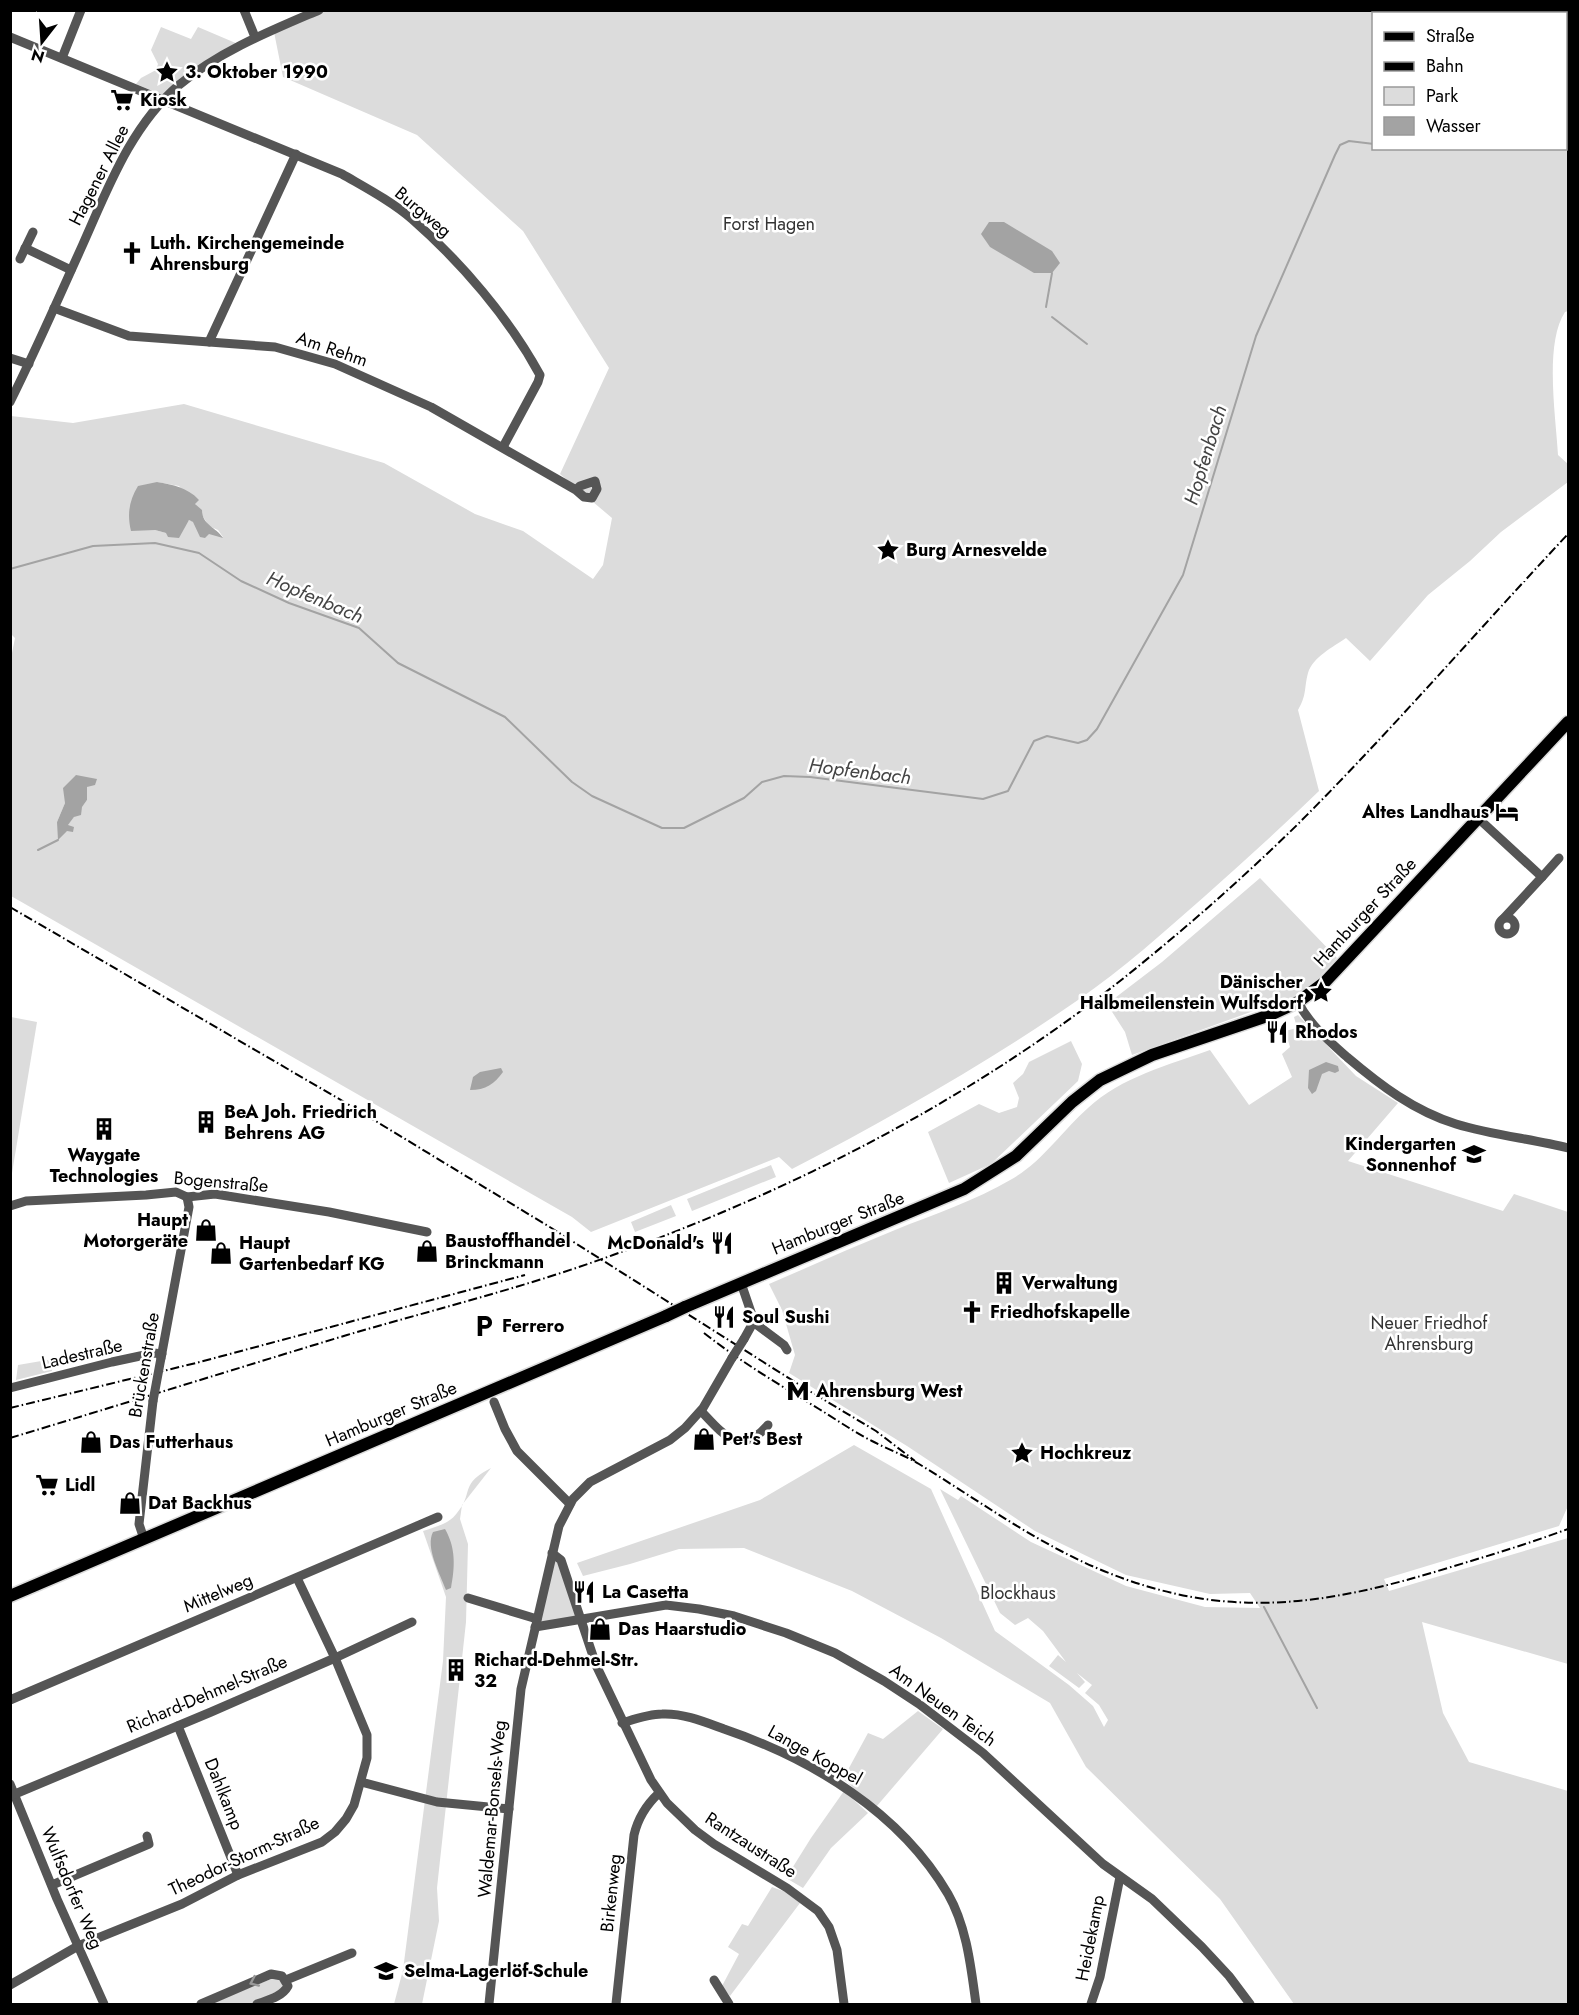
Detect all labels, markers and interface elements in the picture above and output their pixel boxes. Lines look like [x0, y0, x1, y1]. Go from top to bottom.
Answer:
north arrow [12, 12, 72, 72]
legend [1372, 12, 1567, 150]
text: Straße [1426, 23, 1474, 49]
text: N [28, 43, 47, 69]
text: Bahn [1426, 53, 1464, 79]
place icon: 3. Oktober 1990 [154, 59, 180, 85]
place label: 3. Oktober 1990 [185, 59, 328, 85]
text: Park [1426, 83, 1458, 109]
supermarket icon: Kiosk [109, 87, 135, 113]
place label: Kiosk [140, 87, 187, 113]
text: Wasser [1426, 113, 1481, 139]
street label: Hagener Allee [62, 120, 136, 230]
street label: Burgweg [389, 180, 457, 244]
park label: Forst Hagen [723, 211, 815, 237]
place label: Luth. Kirchengemeinde Ahrensburg [149, 230, 344, 277]
church icon: Luth. Kirchengemeinde Ahrensburg [119, 240, 145, 266]
street label: Am Rehm [293, 325, 371, 373]
water label: Hopfenbach [1177, 402, 1234, 509]
place icon: Burg Arnesvelde [875, 537, 901, 563]
place label: Burg Arnesvelde [906, 537, 1047, 563]
water label: Hopfenbach [262, 564, 368, 631]
water label: Hopfenbach [807, 751, 913, 792]
place label: Altes Landhaus [1361, 799, 1489, 825]
hotel icon: Altes Landhaus [1494, 799, 1520, 825]
street label: Hamburger Straße [1307, 852, 1423, 972]
place label: Dänischer Halbmeilenstein Wulfsdorf [1080, 969, 1304, 1016]
place icon: Dänischer Halbmeilenstein Wulfsdorf [1308, 979, 1334, 1005]
restaurant icon: Rhodos [1264, 1019, 1290, 1045]
place label: Rhodos [1295, 1019, 1357, 1045]
place label: BeA Joh. Friedrich Behrens AG [224, 1099, 377, 1146]
building icon: BeA Joh. Friedrich Behrens AG [193, 1109, 219, 1135]
building icon: Waygate Technologies [91, 1116, 117, 1142]
place label: Kindergarten Sonnenhof [1345, 1131, 1457, 1178]
school or university icon: Kindergarten Sonnenhof [1461, 1141, 1487, 1167]
place label: Waygate Technologies [50, 1142, 158, 1189]
street label: Bogenstraße [173, 1165, 269, 1199]
street label: Hamburger Straße [768, 1185, 908, 1261]
place label: Haupt Motorgeräte [83, 1207, 188, 1254]
shop icon: Haupt Motorgeräte [193, 1217, 219, 1243]
place label: Baustoffhandel Brinckmann [445, 1228, 571, 1275]
place label: Haupt Gartenbedarf KG [239, 1230, 385, 1277]
place label: McDonald's [607, 1230, 704, 1256]
restaurant icon: McDonald's [709, 1230, 735, 1256]
shop icon: Baustoffhandel Brinckmann [414, 1238, 440, 1264]
shop icon: Haupt Gartenbedarf KG [208, 1240, 234, 1266]
building icon: Verwaltung [991, 1270, 1017, 1296]
place label: Verwaltung [1021, 1270, 1118, 1296]
church icon: Friedhofskapelle [959, 1299, 985, 1325]
place label: Friedhofskapelle [990, 1299, 1130, 1325]
restaurant icon: Soul Sushi [711, 1304, 737, 1330]
place label: Soul Sushi [742, 1304, 830, 1330]
street label: Brückenstraße [122, 1310, 166, 1420]
park label: Neuer Friedhof Ahrensburg [1371, 1310, 1488, 1357]
parking icon: Ferrero [471, 1313, 497, 1339]
place label: Ferrero [502, 1313, 565, 1339]
street label: Ladestraße [39, 1332, 125, 1376]
street label: Hamburger Straße [321, 1375, 461, 1453]
metro station icon: Ahrensburg West [785, 1378, 811, 1404]
place label: Ahrensburg West [815, 1378, 963, 1404]
shop icon: Pet's Best [691, 1426, 717, 1452]
place label: Pet's Best [722, 1426, 803, 1452]
shop icon: Das Futterhaus [78, 1429, 104, 1455]
place label: Das Futterhaus [109, 1429, 233, 1455]
place icon: Hochkreuz [1009, 1440, 1035, 1466]
place label: Hochkreuz [1040, 1440, 1132, 1466]
supermarket icon: Lidl [34, 1472, 60, 1498]
place label: Lidl [65, 1472, 95, 1498]
shop icon: Dat Backhus [117, 1490, 143, 1516]
place label: Dat Backhus [148, 1490, 252, 1516]
street label: Mittelweg [179, 1567, 257, 1619]
restaurant icon: La Casetta [571, 1579, 597, 1605]
place label: La Casetta [602, 1579, 689, 1605]
park label: Blockhaus [980, 1580, 1056, 1606]
shop icon: Das Haarstudio [587, 1616, 613, 1642]
place label: Das Haarstudio [618, 1616, 747, 1642]
place label: Richard-Dehmel-Str. 32 [474, 1647, 639, 1694]
street label: Richard-Dehmel-Straße [123, 1648, 291, 1740]
building icon: Richard-Dehmel-Str. 32 [443, 1657, 469, 1683]
street label: Am Neuen Teich [884, 1657, 1002, 1753]
street label: Lange Koppel [763, 1718, 867, 1792]
street label: Waldemar-Bonsels-Weg [471, 1719, 513, 1899]
street label: Dahlkamp [198, 1754, 250, 1834]
street label: Rantzaustraße [700, 1806, 802, 1884]
street label: Theodor-Storm-Straße [164, 1810, 324, 1902]
street label: Wulfsdorfer Weg [34, 1823, 110, 1953]
street label: Birkenweg [594, 1853, 628, 1933]
street label: Heidekamp [1069, 1893, 1111, 1983]
school or university icon: Selma-Lagerlöf-Schule [373, 1958, 399, 1984]
place label: Selma-Lagerlöf-Schule [404, 1958, 588, 1984]
one-way arrow [249, 1975, 260, 1987]

